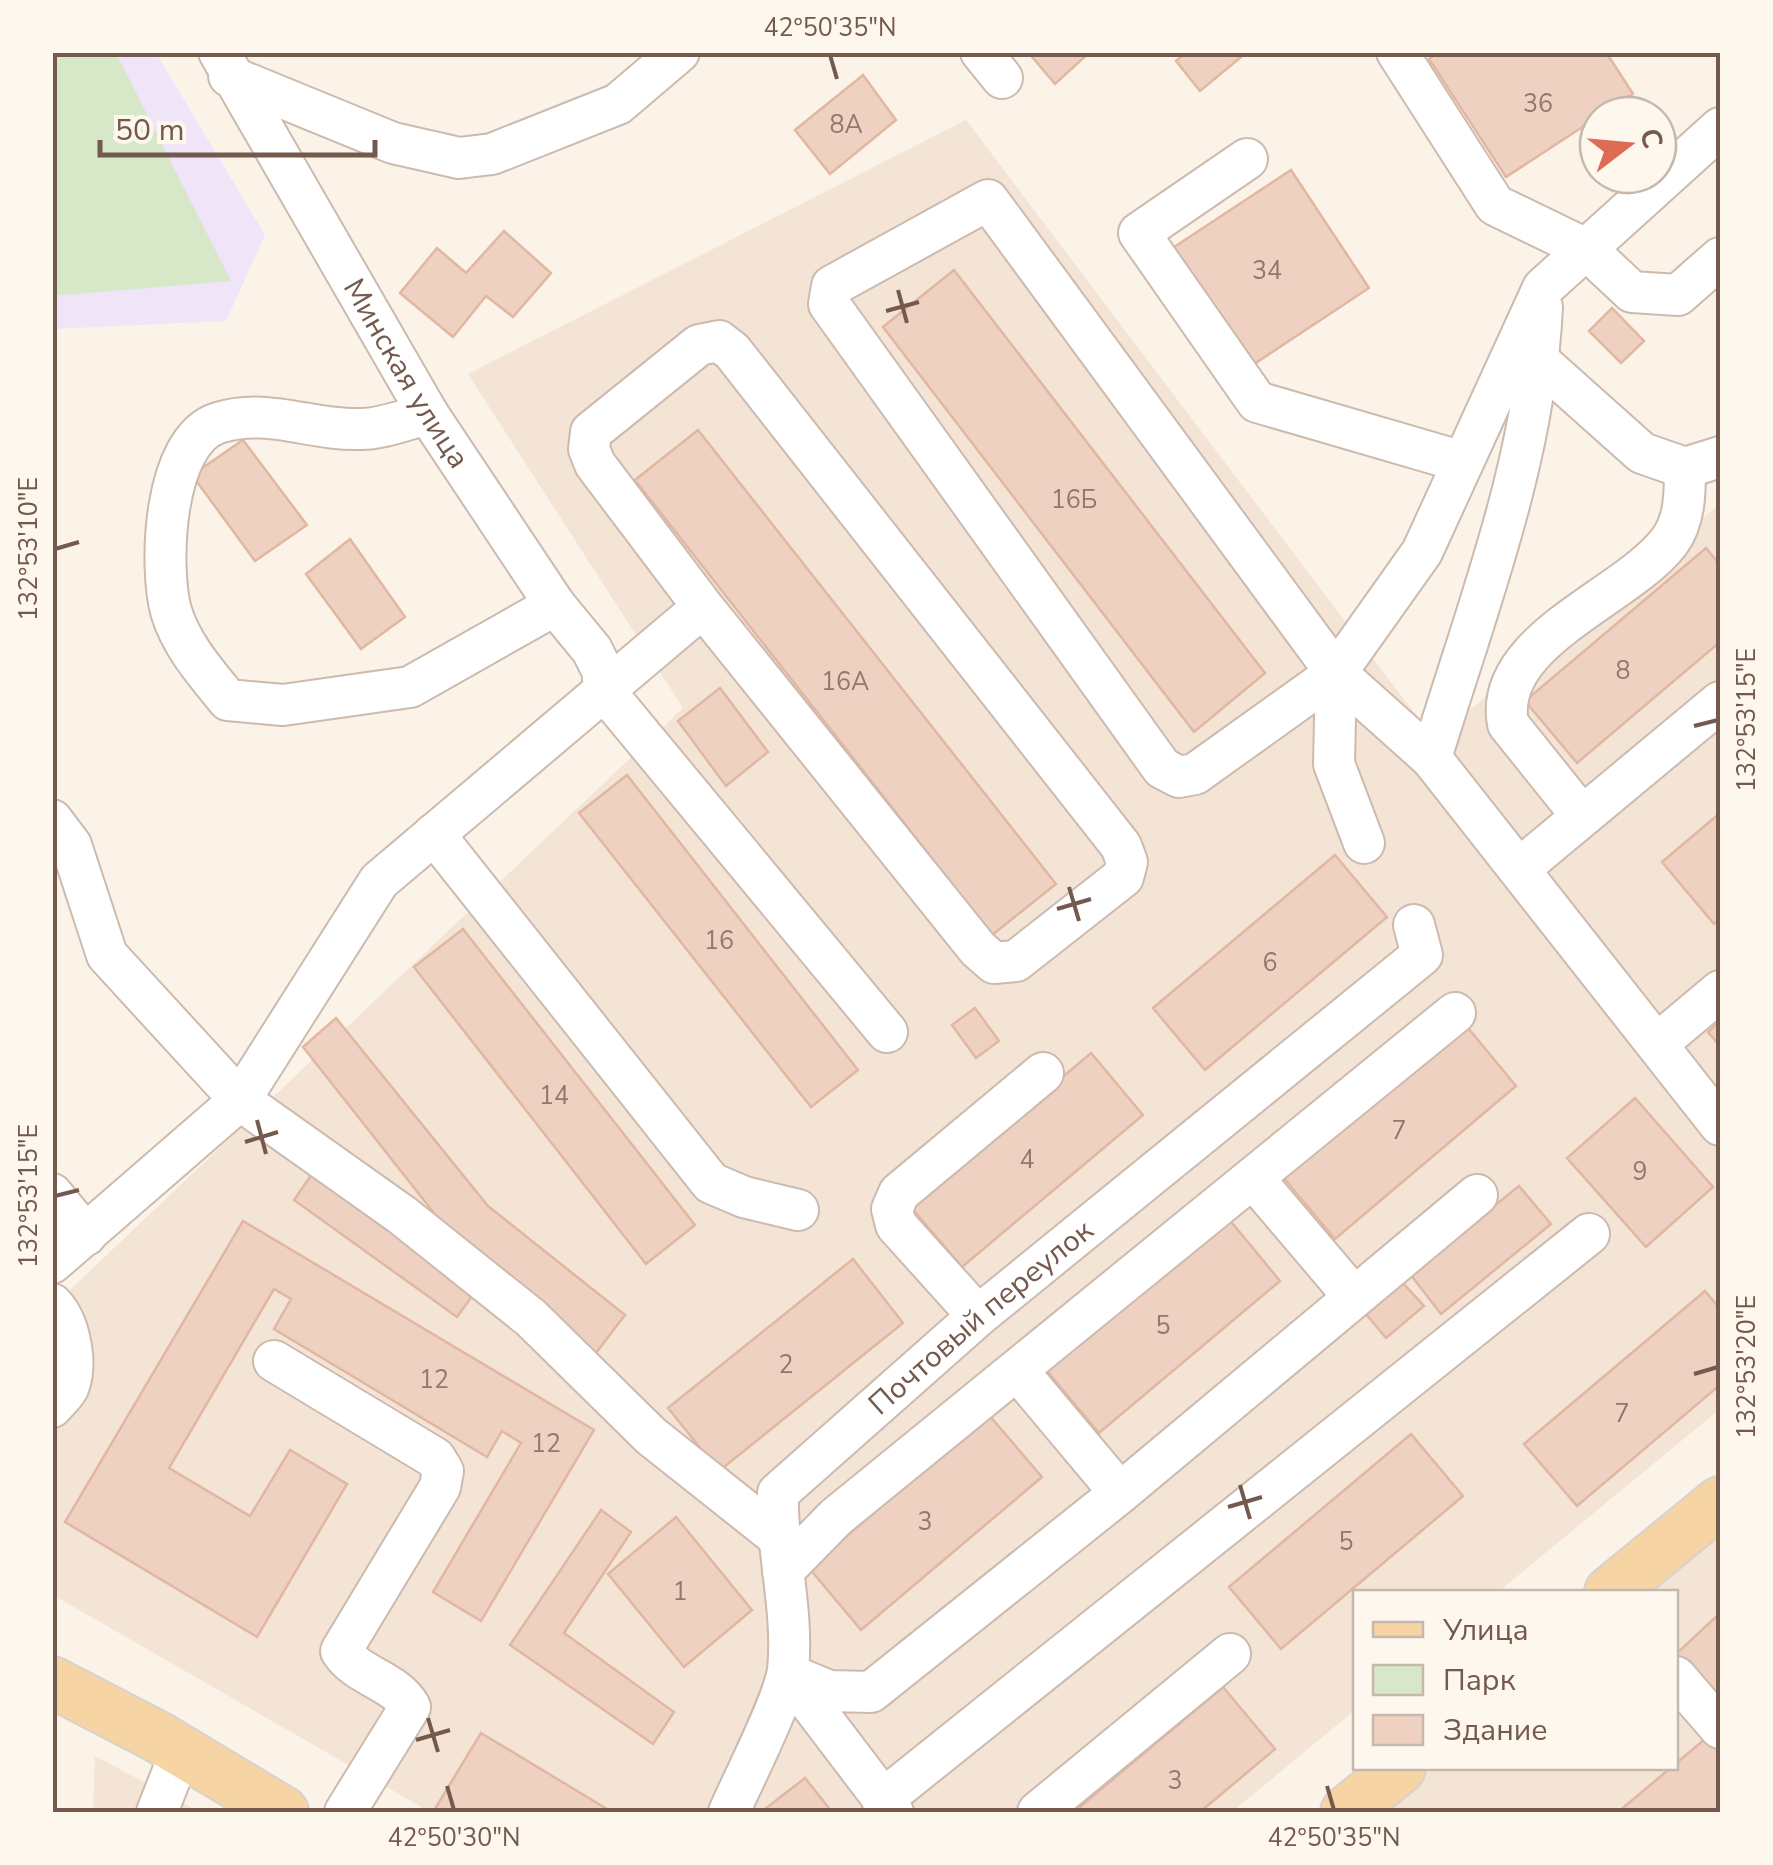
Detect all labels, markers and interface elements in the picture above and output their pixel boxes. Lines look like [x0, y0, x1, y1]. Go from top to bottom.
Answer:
text: 42°50'35"N [763, 11, 897, 45]
house number: 36 [1523, 87, 1553, 121]
scale bar [100, 95, 375, 157]
north arrow [1578, 95, 1678, 195]
house number: 8А [829, 108, 863, 142]
text: 50 m [115, 110, 184, 151]
text: С [1630, 124, 1672, 153]
house number: 34 [1252, 254, 1282, 288]
street label: Минская улица [334, 271, 479, 476]
text: 132°53'10"E [12, 477, 46, 621]
house number: 16Б [1051, 483, 1097, 517]
text: 132°53'15"E [1730, 648, 1764, 792]
house number: 8 [1615, 654, 1631, 688]
house number: 16А [821, 665, 869, 699]
house number: 16 [704, 924, 734, 958]
house number: 6 [1262, 946, 1278, 980]
house number: 14 [539, 1079, 569, 1113]
house number: 7 [1391, 1114, 1407, 1148]
text: 132°53'15"E [12, 1124, 46, 1268]
house number: 4 [1019, 1143, 1035, 1177]
house number: 9 [1632, 1155, 1648, 1189]
street label: Почтовый переулок [860, 1210, 1102, 1424]
text: 132°53'20"E [1730, 1295, 1764, 1439]
house number: 5 [1155, 1309, 1171, 1343]
house number: 2 [778, 1348, 794, 1382]
house number: 12 [419, 1363, 449, 1397]
house number: 7 [1614, 1397, 1630, 1431]
house number: 12 [531, 1427, 561, 1461]
house number: 3 [917, 1505, 933, 1539]
house number: 5 [1338, 1525, 1354, 1559]
house number: 1 [672, 1575, 688, 1609]
legend [1353, 1590, 1678, 1770]
text: Улица [1442, 1610, 1529, 1651]
text: Парк [1443, 1660, 1516, 1701]
text: Здание [1443, 1710, 1548, 1751]
house number: 3 [1167, 1764, 1183, 1798]
text: 42°50'30"N [387, 1821, 521, 1855]
text: 42°50'35"N [1267, 1821, 1401, 1855]

